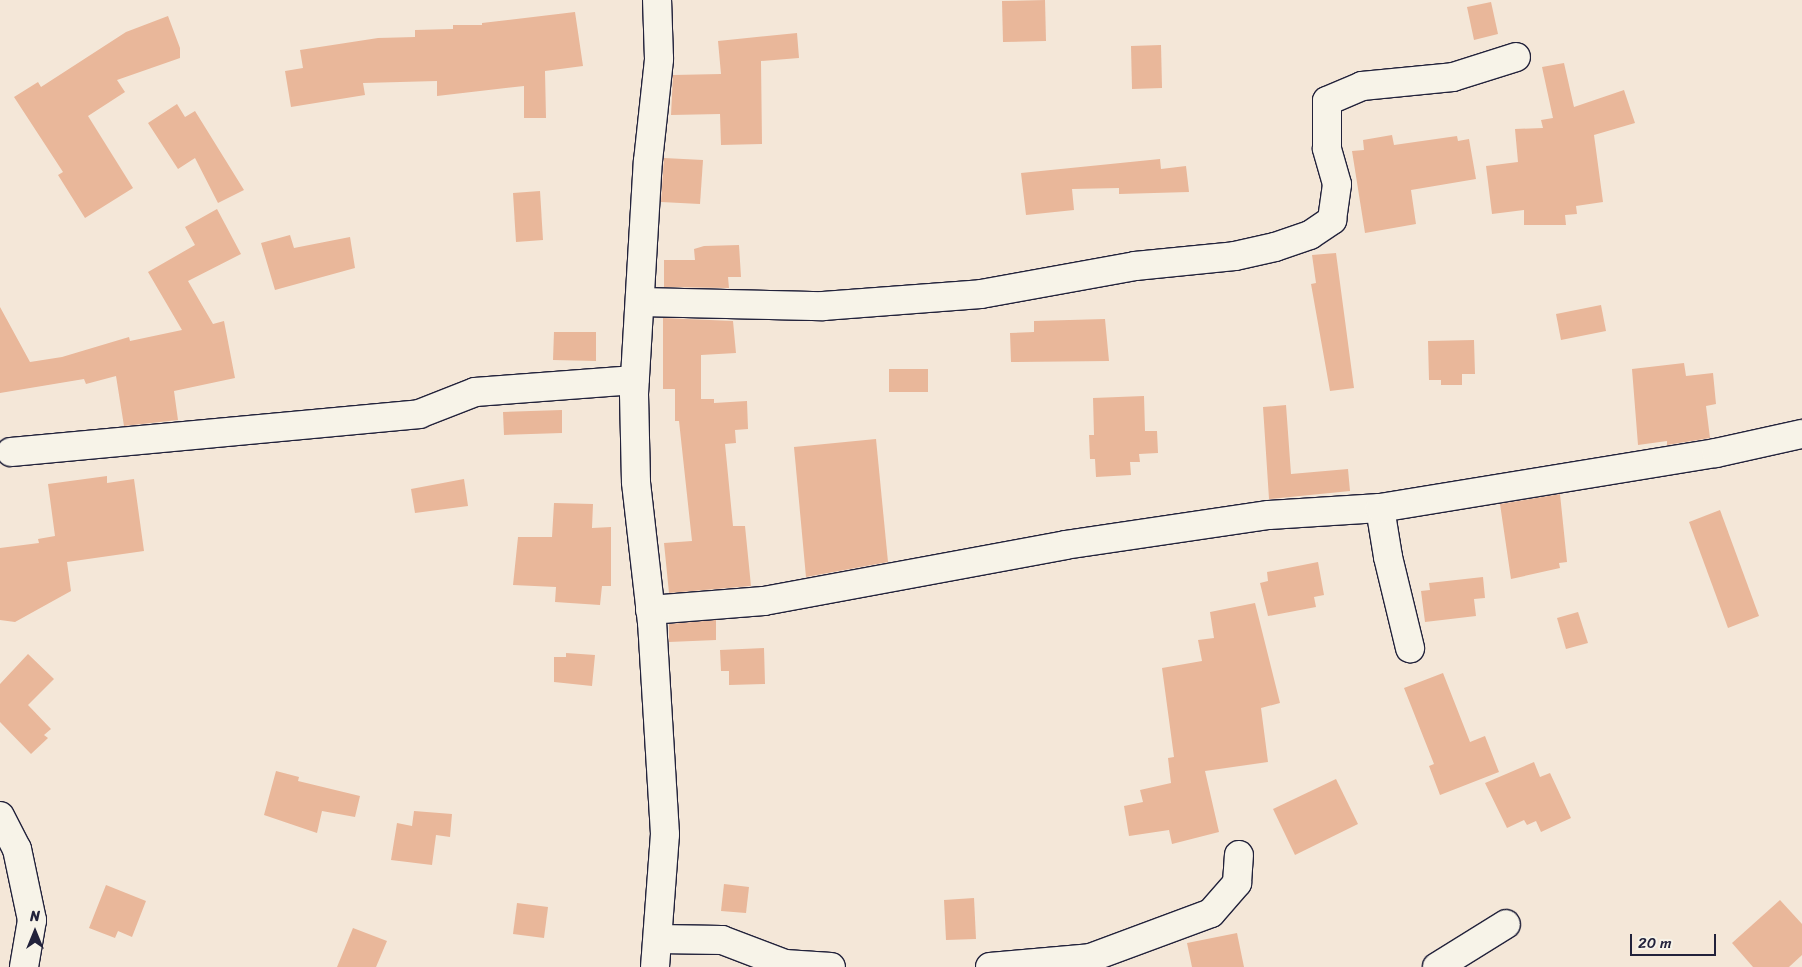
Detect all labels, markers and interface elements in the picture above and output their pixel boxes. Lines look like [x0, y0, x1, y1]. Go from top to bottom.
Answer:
text: N [30, 904, 40, 929]
north arrow [10, 907, 60, 957]
scale bar [1632, 924, 1718, 956]
text: 20 m [1638, 930, 1672, 956]

